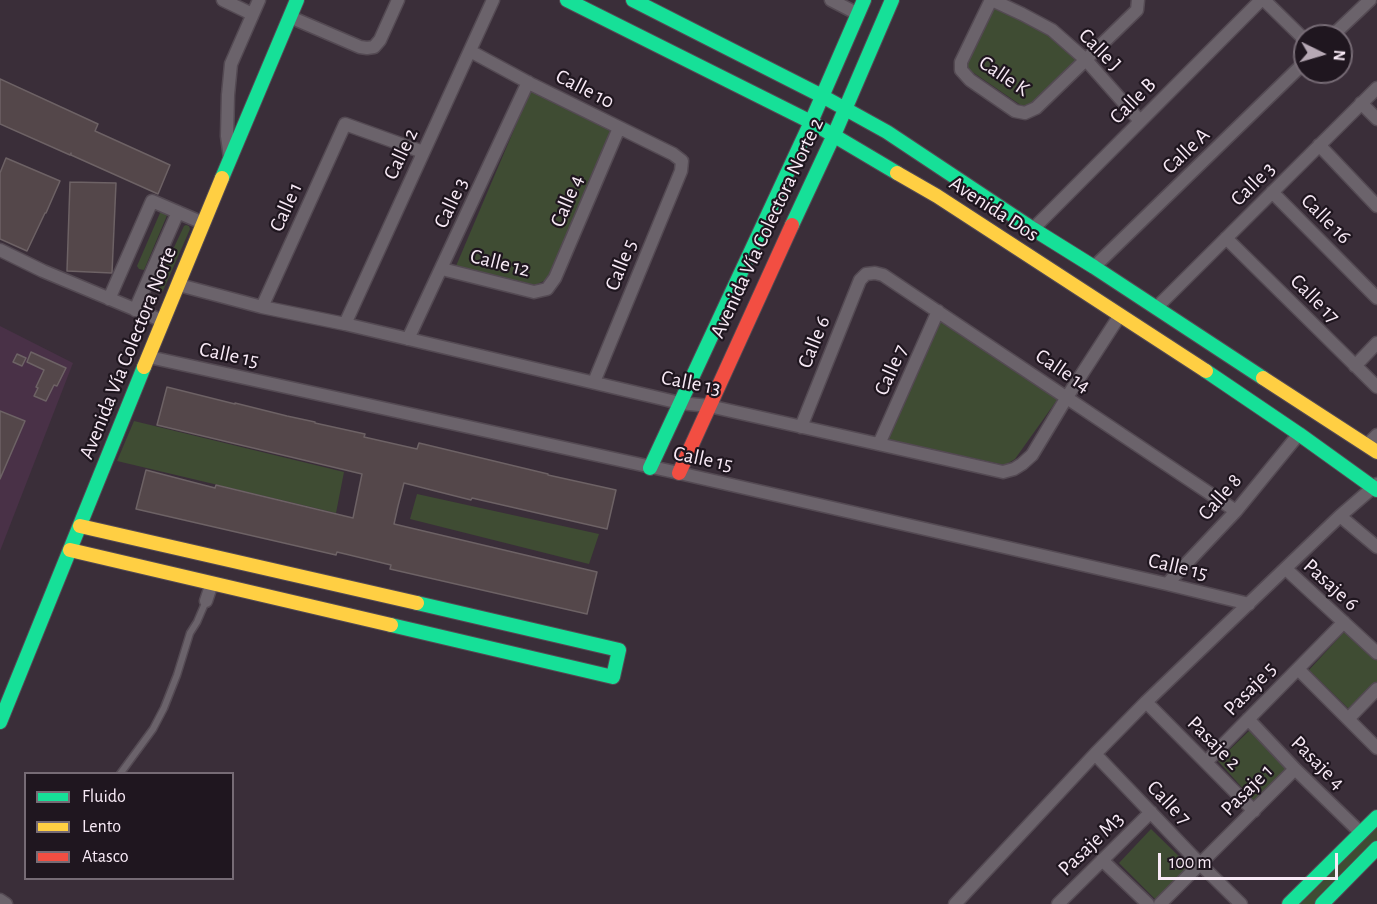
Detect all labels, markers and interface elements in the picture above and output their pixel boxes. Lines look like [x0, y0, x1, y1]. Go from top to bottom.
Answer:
street label: Calle J [1073, 23, 1127, 77]
north arrow [1293, 24, 1353, 84]
text: N [1330, 49, 1347, 62]
street label: Calle K [974, 50, 1034, 102]
street label: Calle 10 [551, 64, 619, 114]
street label: Calle B [1104, 72, 1162, 130]
street label: Avenida Vía Colectora Norte 2 [705, 114, 829, 342]
street label: Calle A [1157, 122, 1215, 180]
street label: Calle 2 [378, 124, 424, 184]
street label: Calle 3 [1225, 156, 1281, 212]
street label: Calle 4 [545, 171, 589, 231]
street label: Avenida Dos [945, 171, 1043, 247]
street label: Calle 3 [428, 174, 474, 232]
street label: Calle 1 [264, 178, 308, 236]
street label: Calle 16 [1295, 188, 1357, 250]
street label: Calle 5 [599, 236, 643, 294]
street label: Avenida Vía Colectora Norte [74, 243, 182, 463]
street label: Calle 12 [467, 243, 533, 283]
street label: Calle 17 [1285, 269, 1345, 329]
street label: Calle 6 [792, 312, 836, 372]
street label: Calle 15 [197, 336, 261, 374]
street label: Calle 7 [869, 341, 913, 399]
street label: Calle 14 [1030, 343, 1096, 399]
street label: Calle 13 [659, 365, 723, 401]
street label: Calle 15 [671, 440, 735, 478]
street label: Calle 8 [1193, 468, 1247, 526]
street label: Calle 15 [1146, 548, 1210, 586]
street label: Pasaje 6 [1298, 554, 1364, 616]
street label: Pasaje 5 [1218, 657, 1282, 721]
street label: Pasaje 2 [1182, 711, 1246, 775]
street label: Pasaje 4 [1286, 731, 1350, 795]
street label: Pasaje 1 [1216, 759, 1278, 821]
legend [24, 772, 234, 880]
street label: Calle 7 [1142, 775, 1196, 831]
text: Fluido [82, 788, 126, 806]
street label: Pasaje M3 [1053, 807, 1129, 881]
text: Lento [82, 818, 121, 836]
scale bar [1161, 841, 1341, 879]
text: Atasco [82, 848, 129, 866]
text: 100 m [1169, 854, 1212, 872]

